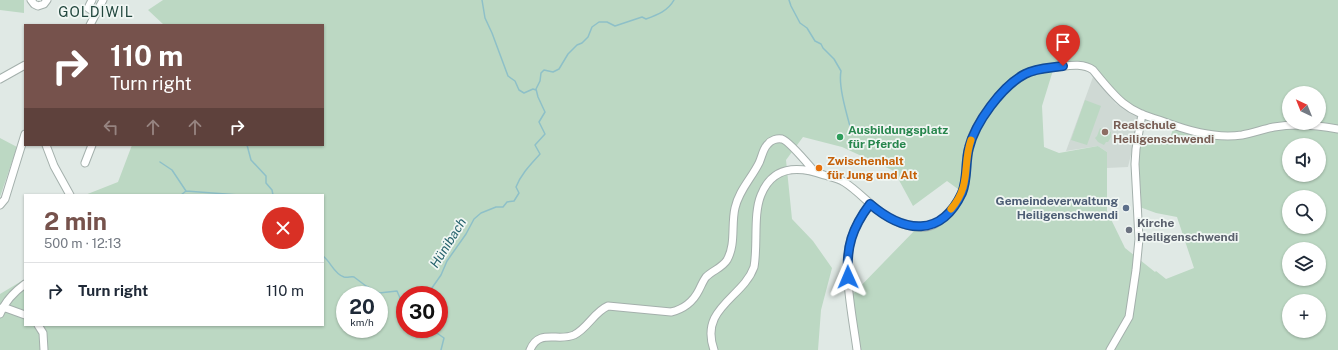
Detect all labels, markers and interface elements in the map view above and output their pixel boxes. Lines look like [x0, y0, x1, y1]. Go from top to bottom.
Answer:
district label: GOLDIWIL [58, 4, 134, 20]
pin [1046, 25, 1080, 66]
icon: arrive [1052, 31, 1074, 53]
text: 110 m [110, 39, 183, 72]
icon: right [44, 40, 96, 92]
text: Turn right [110, 73, 192, 94]
north arrow [1282, 86, 1326, 130]
map controls [1282, 86, 1326, 338]
icon: left [100, 116, 122, 138]
icon: ahead [142, 116, 164, 138]
icon: ahead [184, 116, 206, 138]
icon: right [226, 116, 248, 138]
place label: Realschule Heiligenschwendi [1113, 118, 1214, 146]
place label: Ausbildungsplatz für Pferde [848, 123, 948, 151]
marker: Realschule Heiligenschwendi [1100, 127, 1110, 137]
marker: Ausbildungsplatz für Pferde [835, 132, 845, 142]
button: sound [1282, 138, 1326, 182]
place label: Zwischenhalt für Jung und Alt [827, 154, 917, 182]
marker: Zwischenhalt für Jung und Alt [814, 163, 824, 173]
button: search [1282, 190, 1326, 234]
place label: Gemeindeverwaltung Heiligenschwendi [996, 194, 1118, 222]
marker: Gemeindeverwaltung Heiligenschwendi [1121, 203, 1131, 213]
text: 2 min [44, 207, 107, 235]
button: close [262, 207, 304, 249]
water label: Hünibach [427, 215, 469, 271]
place label: Kirche Heiligenschwendi [1137, 216, 1238, 244]
marker: Kirche Heiligenschwendi [1124, 225, 1134, 235]
text: 500 m · 12:13 [44, 236, 121, 251]
button: layers [1282, 242, 1326, 286]
position arrow [827, 256, 869, 298]
icon: right [44, 280, 66, 302]
text: Turn right [78, 282, 148, 299]
text: 110 m [266, 282, 304, 299]
speed limit sign: 30 [396, 286, 448, 338]
button: + [1282, 294, 1326, 338]
text: 20 [349, 295, 375, 319]
text: km/h [350, 316, 374, 328]

